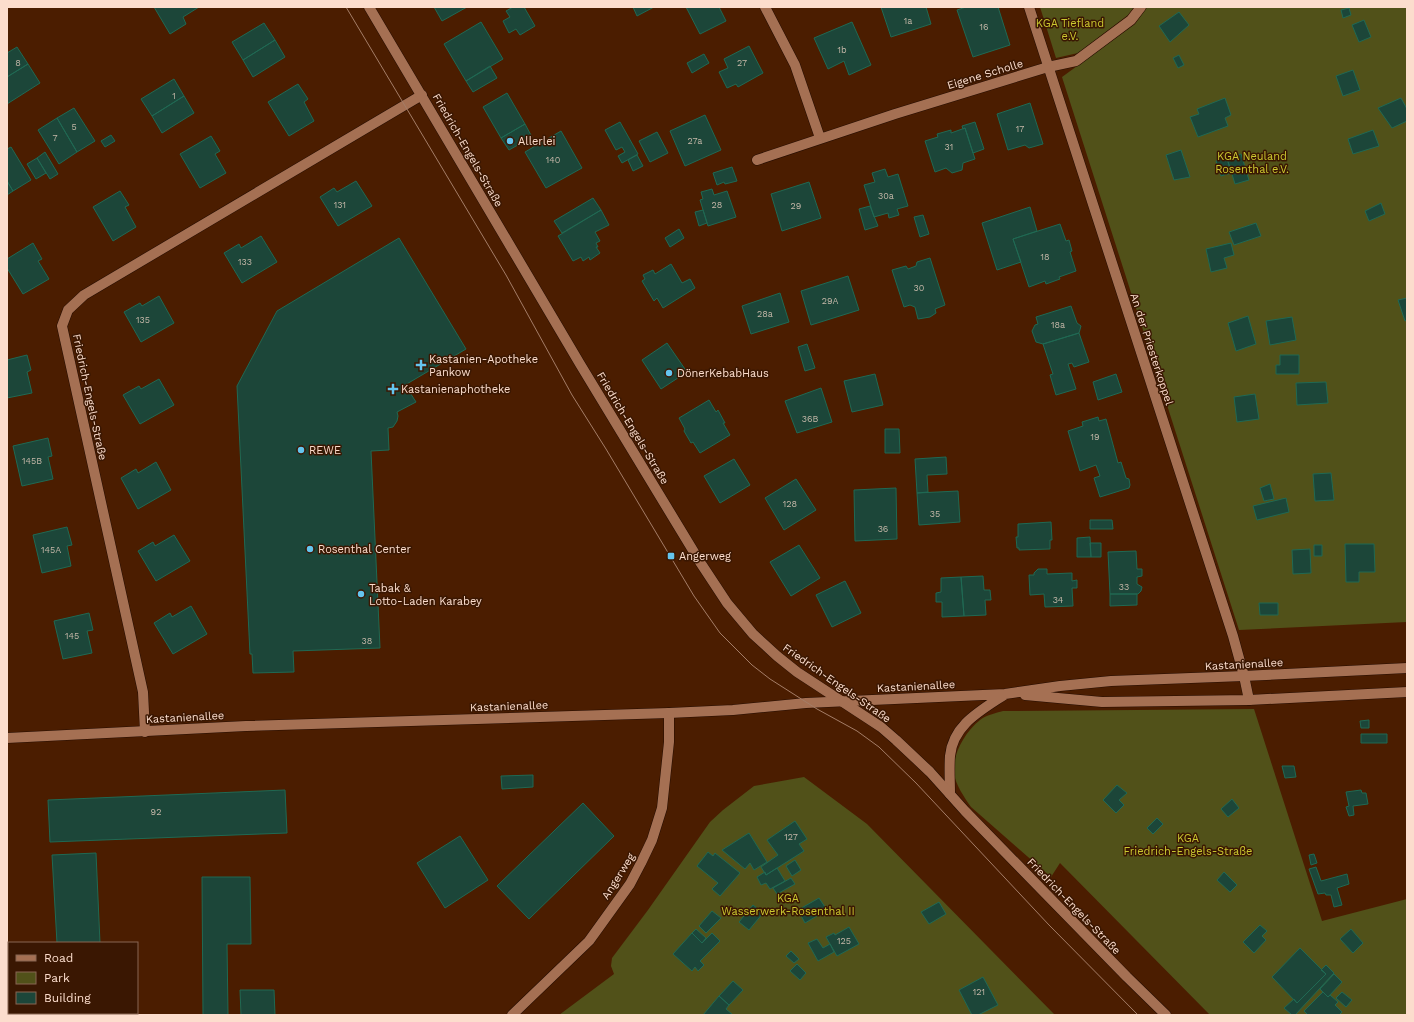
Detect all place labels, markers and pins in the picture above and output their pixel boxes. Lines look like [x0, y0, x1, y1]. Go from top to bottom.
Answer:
place label: Allerlei [518, 135, 556, 148]
marker: Allerlei [505, 136, 515, 146]
place label: Kastanien-Apotheke Pankow [429, 353, 538, 379]
marker: Kastanien-Apotheke Pankow [416, 360, 426, 370]
place label: DönerKebabHaus [677, 367, 769, 380]
marker: DönerKebabHaus [664, 368, 674, 378]
place label: Kastanienaphotheke [401, 383, 510, 396]
marker: Kastanienaphotheke [388, 384, 398, 394]
place label: REWE [309, 444, 341, 457]
marker: REWE [296, 445, 306, 455]
place label: Rosenthal Center [318, 543, 412, 556]
marker: Rosenthal Center [305, 544, 315, 554]
place label: Angerweg [679, 550, 731, 563]
marker: Angerweg [666, 551, 676, 561]
place label: Tabak & Lotto-Laden Karabey [369, 582, 482, 608]
marker: Tabak & Lotto-Laden Karabey [356, 589, 366, 599]

